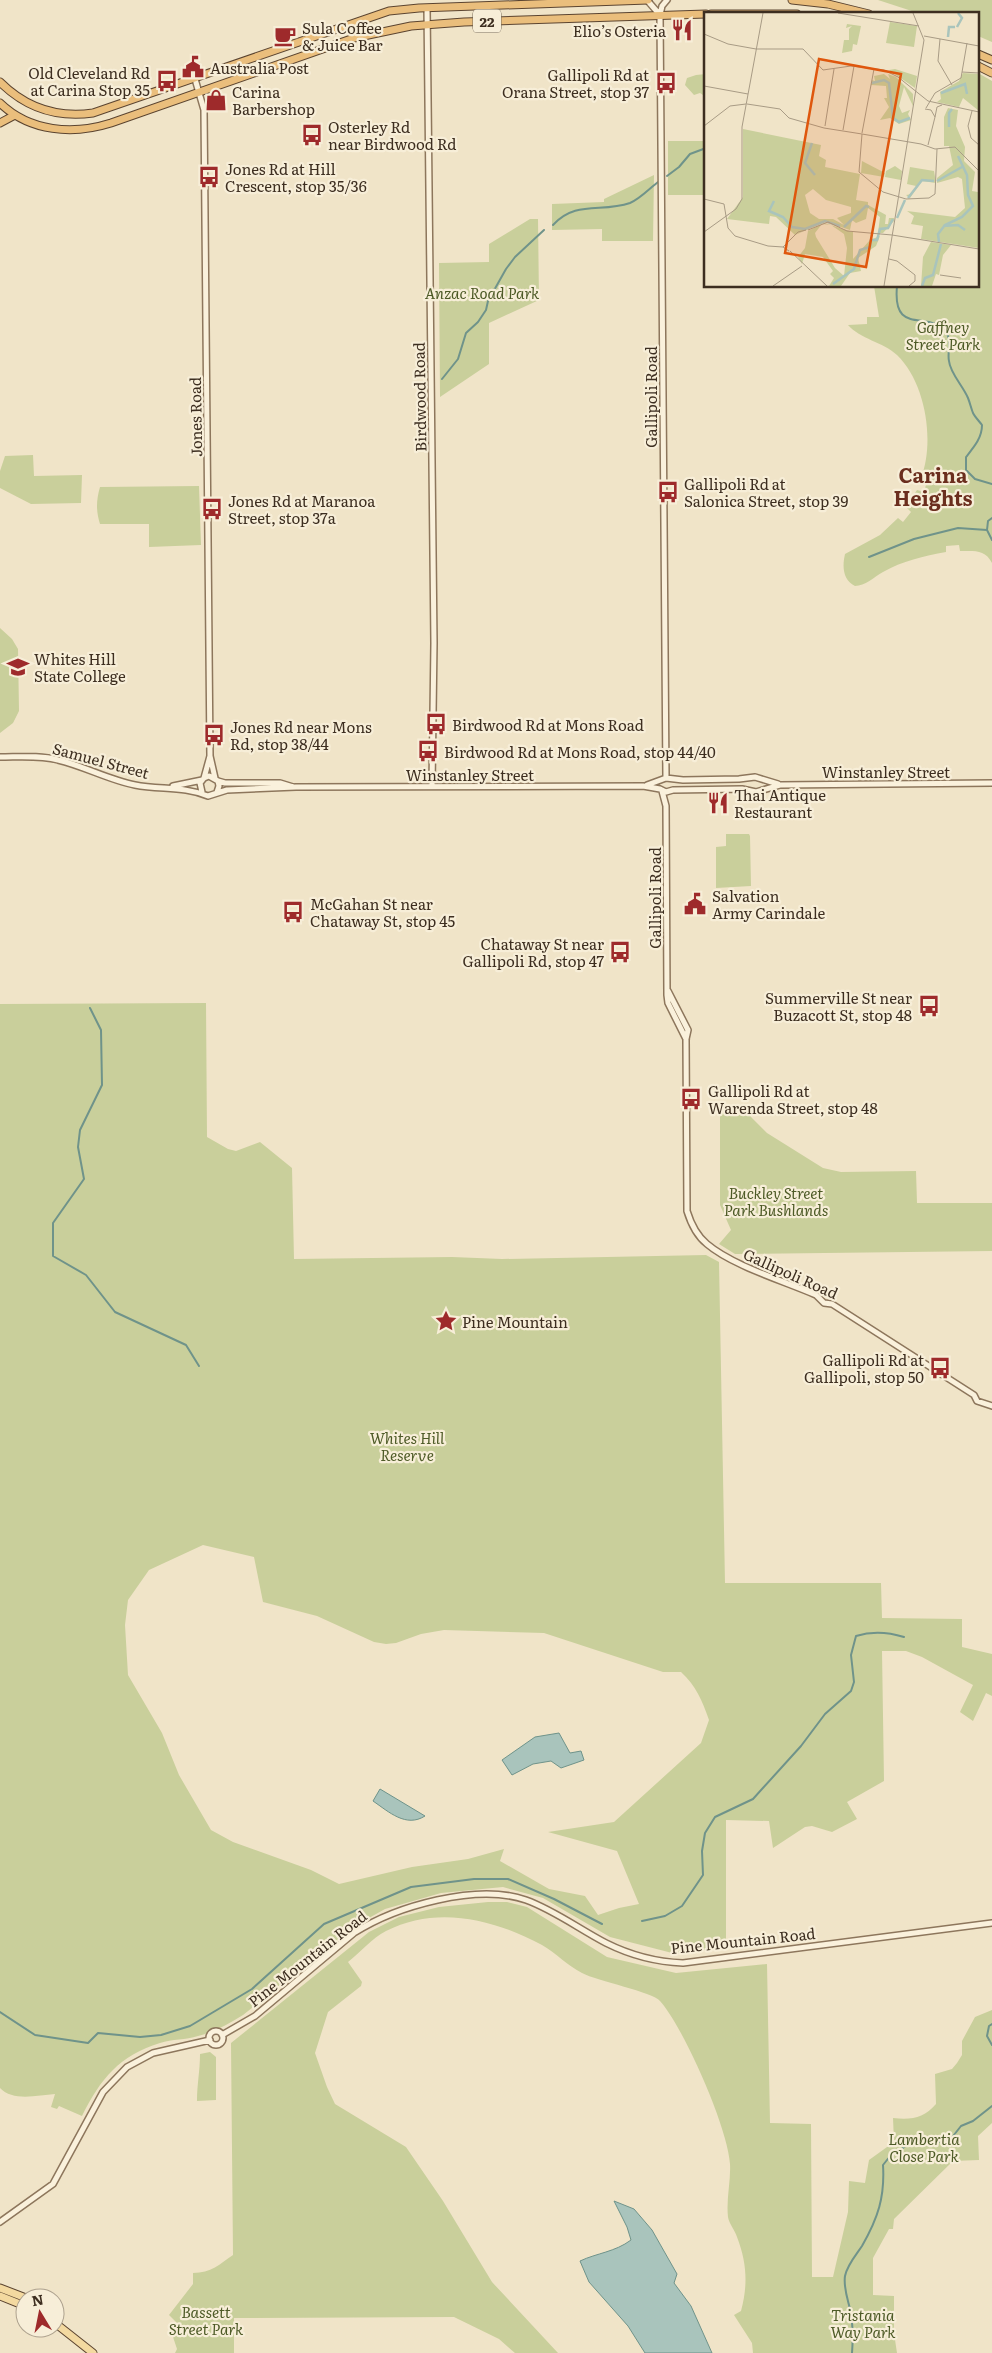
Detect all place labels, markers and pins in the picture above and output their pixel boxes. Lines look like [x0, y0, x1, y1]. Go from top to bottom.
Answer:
place label: Sula Coffee & Juice Bar [302, 16, 383, 56]
restaurant icon: Elio’s Osteria [669, 17, 695, 43]
place label: Elio’s Osteria [573, 19, 667, 42]
cafe icon: Sula Coffee & Juice Bar [272, 23, 298, 49]
public building icon: Australia Post [180, 54, 206, 80]
place label: Australia Post [210, 56, 309, 79]
place label: Old Cleveland Rd at Carina Stop 35 [28, 61, 150, 101]
place label: Gallipoli Rd at Orana Street, stop 37 [502, 63, 649, 103]
bus stop icon: Old Cleveland Rd at Carina Stop 35 [154, 68, 180, 94]
bus stop icon: Gallipoli Rd at Orana Street, stop 37 [653, 70, 679, 96]
place label: Carina Barbershop [232, 80, 315, 120]
shop icon: Carina Barbershop [203, 87, 229, 113]
place label: Osterley Rd near Birdwood Rd [328, 115, 457, 155]
bus stop icon: Osterley Rd near Birdwood Rd [299, 122, 325, 148]
place label: Jones Rd at Hill Crescent, stop 35/36 [225, 157, 367, 197]
bus stop icon: Jones Rd at Hill Crescent, stop 35/36 [196, 164, 222, 190]
place label: Gallipoli Rd at Salonica Street, stop 39 [684, 472, 848, 512]
bus stop icon: Gallipoli Rd at Salonica Street, stop 39 [655, 479, 681, 505]
place label: Jones Rd at Maranoa Street, stop 37a [228, 489, 376, 529]
bus stop icon: Jones Rd at Maranoa Street, stop 37a [199, 496, 225, 522]
place label: Whites Hill State College [34, 647, 126, 687]
school or university icon: Whites Hill State College [5, 654, 31, 680]
bus stop icon: Birdwood Rd at Mons Road [423, 711, 449, 737]
place label: Birdwood Rd at Mons Road [452, 713, 644, 736]
place label: Jones Rd near Mons Rd, stop 38/44 [230, 715, 372, 755]
bus stop icon: Jones Rd near Mons Rd, stop 38/44 [201, 722, 227, 748]
bus stop icon: Birdwood Rd at Mons Road, stop 44/40 [415, 738, 441, 764]
place label: Birdwood Rd at Mons Road, stop 44/40 [444, 740, 716, 763]
place label: Thai Antique Restaurant [734, 783, 826, 823]
restaurant icon: Thai Antique Restaurant [705, 790, 731, 816]
place label: Salvation Army Carindale [712, 884, 826, 924]
public building icon: Salvation Army Carindale [682, 891, 708, 917]
place label: McGahan St near Chataway St, stop 45 [310, 892, 456, 932]
bus stop icon: McGahan St near Chataway St, stop 45 [280, 899, 306, 925]
place label: Chataway St near Gallipoli Rd, stop 47 [462, 932, 604, 972]
bus stop icon: Chataway St near Gallipoli Rd, stop 47 [607, 939, 633, 965]
place label: Summerville St near Buzacott St, stop 48 [765, 986, 912, 1026]
bus stop icon: Summerville St near Buzacott St, stop 48 [916, 993, 942, 1019]
place label: Gallipoli Rd at Warenda Street, stop 48 [708, 1079, 878, 1119]
bus stop icon: Gallipoli Rd at Warenda Street, stop 48 [678, 1086, 704, 1112]
place icon: Pine Mountain [433, 1308, 459, 1334]
place label: Pine Mountain [462, 1310, 568, 1333]
place label: Gallipoli Rd at Gallipoli, stop 50 [804, 1348, 924, 1388]
bus stop icon: Gallipoli Rd at Gallipoli, stop 50 [927, 1355, 953, 1381]

